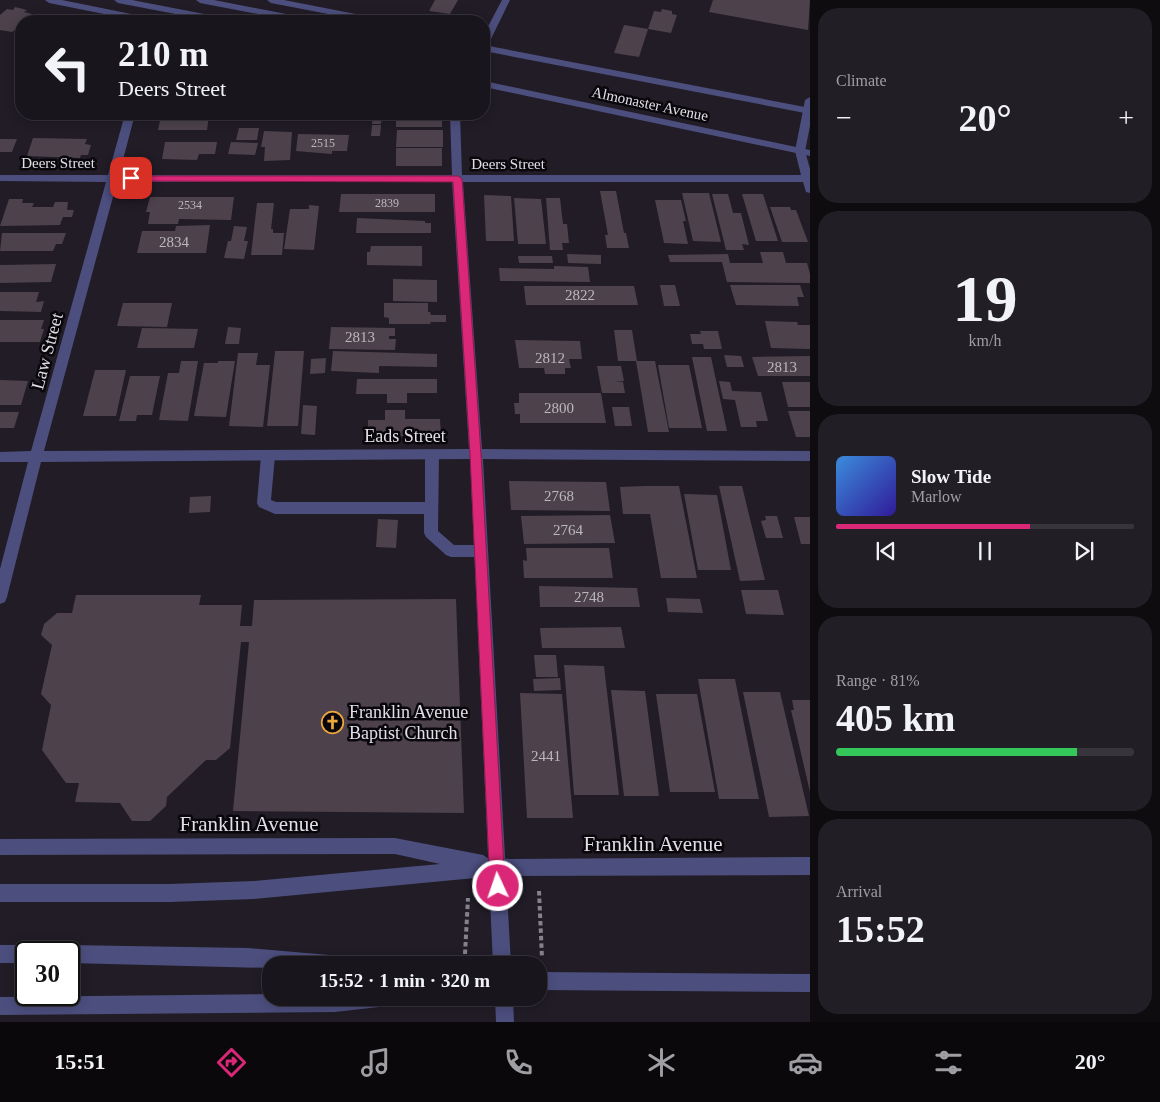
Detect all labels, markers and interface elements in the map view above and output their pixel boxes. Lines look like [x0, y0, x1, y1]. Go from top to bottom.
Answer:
icon: left [35, 35, 100, 100]
text: 210 m [118, 35, 208, 74]
text: Climate [836, 72, 887, 89]
text: Deers Street [118, 76, 226, 101]
street label: Almonaster Avenue [590, 84, 710, 124]
text: 20° [958, 97, 1012, 139]
text: − [836, 102, 852, 133]
text: + [1118, 102, 1134, 133]
house number: 2515 [311, 136, 335, 150]
street label: Deers Street [21, 155, 96, 171]
street label: Deers Street [471, 156, 546, 172]
pin [110, 157, 152, 199]
icon: arrive [117, 164, 145, 192]
house number: 2839 [375, 196, 399, 210]
house number: 2534 [178, 198, 202, 212]
house number: 2834 [159, 234, 190, 250]
text: 19 [953, 263, 1018, 335]
house number: 2822 [565, 287, 595, 303]
street label: Law Street [27, 311, 67, 391]
house number: 2813 [345, 329, 375, 345]
text: km/h [969, 332, 1001, 349]
house number: 2812 [535, 350, 565, 366]
house number: 2813 [767, 359, 797, 375]
house number: 2800 [544, 400, 574, 416]
street label: Eads Street [364, 426, 446, 446]
text: Slow Tide [911, 466, 991, 487]
house number: 2768 [544, 488, 574, 504]
text: Marlow [911, 488, 962, 505]
house number: 2764 [553, 522, 584, 538]
icon: previous [872, 537, 900, 565]
icon: pause [971, 537, 999, 565]
icon: next [1070, 537, 1098, 565]
house number: 2748 [574, 589, 604, 605]
text: Range · 81% [836, 672, 920, 689]
text: 405 km [836, 697, 955, 739]
place label: Franklin Avenue Baptist Church [349, 702, 468, 743]
church icon: Franklin Avenue Baptist Church [321, 710, 345, 734]
house number: 2441 [531, 748, 561, 764]
street label: Franklin Avenue [179, 812, 319, 836]
street label: Franklin Avenue [583, 832, 723, 856]
position arrow [471, 859, 523, 911]
text: Arrival [836, 883, 882, 900]
text: 15:52 [836, 908, 925, 950]
speed limit sign: 30 [15, 941, 80, 1006]
text: 15:52 · 1 min · 320 m [319, 970, 490, 991]
icon: directions [214, 1045, 249, 1080]
icon: music [358, 1045, 393, 1080]
icon: phone [501, 1045, 536, 1080]
icon: climate [644, 1045, 679, 1080]
icon: car [788, 1045, 823, 1080]
icon: filters [931, 1045, 966, 1080]
text: 15:51 [54, 1049, 106, 1074]
text: 20° [1075, 1049, 1106, 1074]

